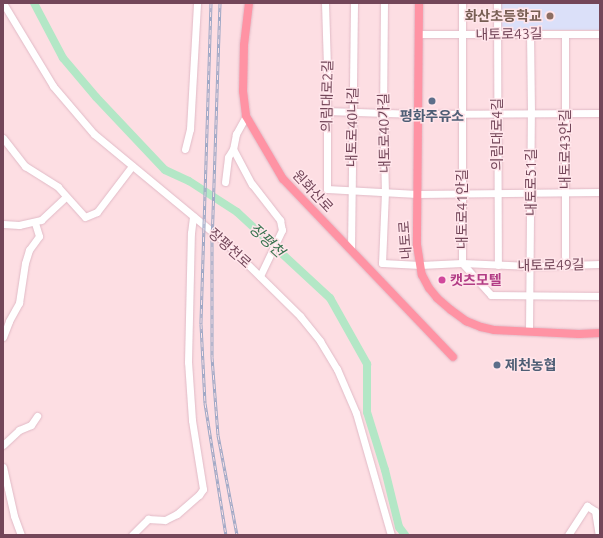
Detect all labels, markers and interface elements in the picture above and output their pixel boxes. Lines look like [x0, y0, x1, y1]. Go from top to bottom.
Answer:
place label: 화산초등학교 [465, 8, 542, 24]
marker: 화산초등학교 [545, 11, 555, 21]
street label: 내토로43길 [475, 25, 543, 43]
street label: 의림대로2길 [318, 60, 336, 132]
street label: 내토로40나길 [343, 87, 361, 167]
street label: 내토로40가길 [375, 93, 393, 173]
marker: 평화주유소 [427, 96, 437, 106]
street label: 의림대로4길 [489, 98, 505, 170]
place label: 평화주유소 [400, 108, 464, 124]
street label: 내토로43안길 [557, 109, 573, 189]
street label: 내토로51길 [523, 148, 539, 216]
street label: 원화산로 [289, 166, 337, 216]
street label: 내토로41안길 [454, 169, 470, 249]
water label: 장평천 [246, 219, 288, 261]
street label: 내토로 [395, 220, 415, 260]
street label: 장평천로 [205, 225, 255, 271]
street label: 내토로49길 [517, 256, 585, 274]
place label: 캣츠모텔 [450, 272, 502, 288]
marker: 캣츠모텔 [437, 275, 447, 285]
place label: 제천농협 [505, 357, 557, 373]
marker: 제천농협 [492, 360, 502, 370]

